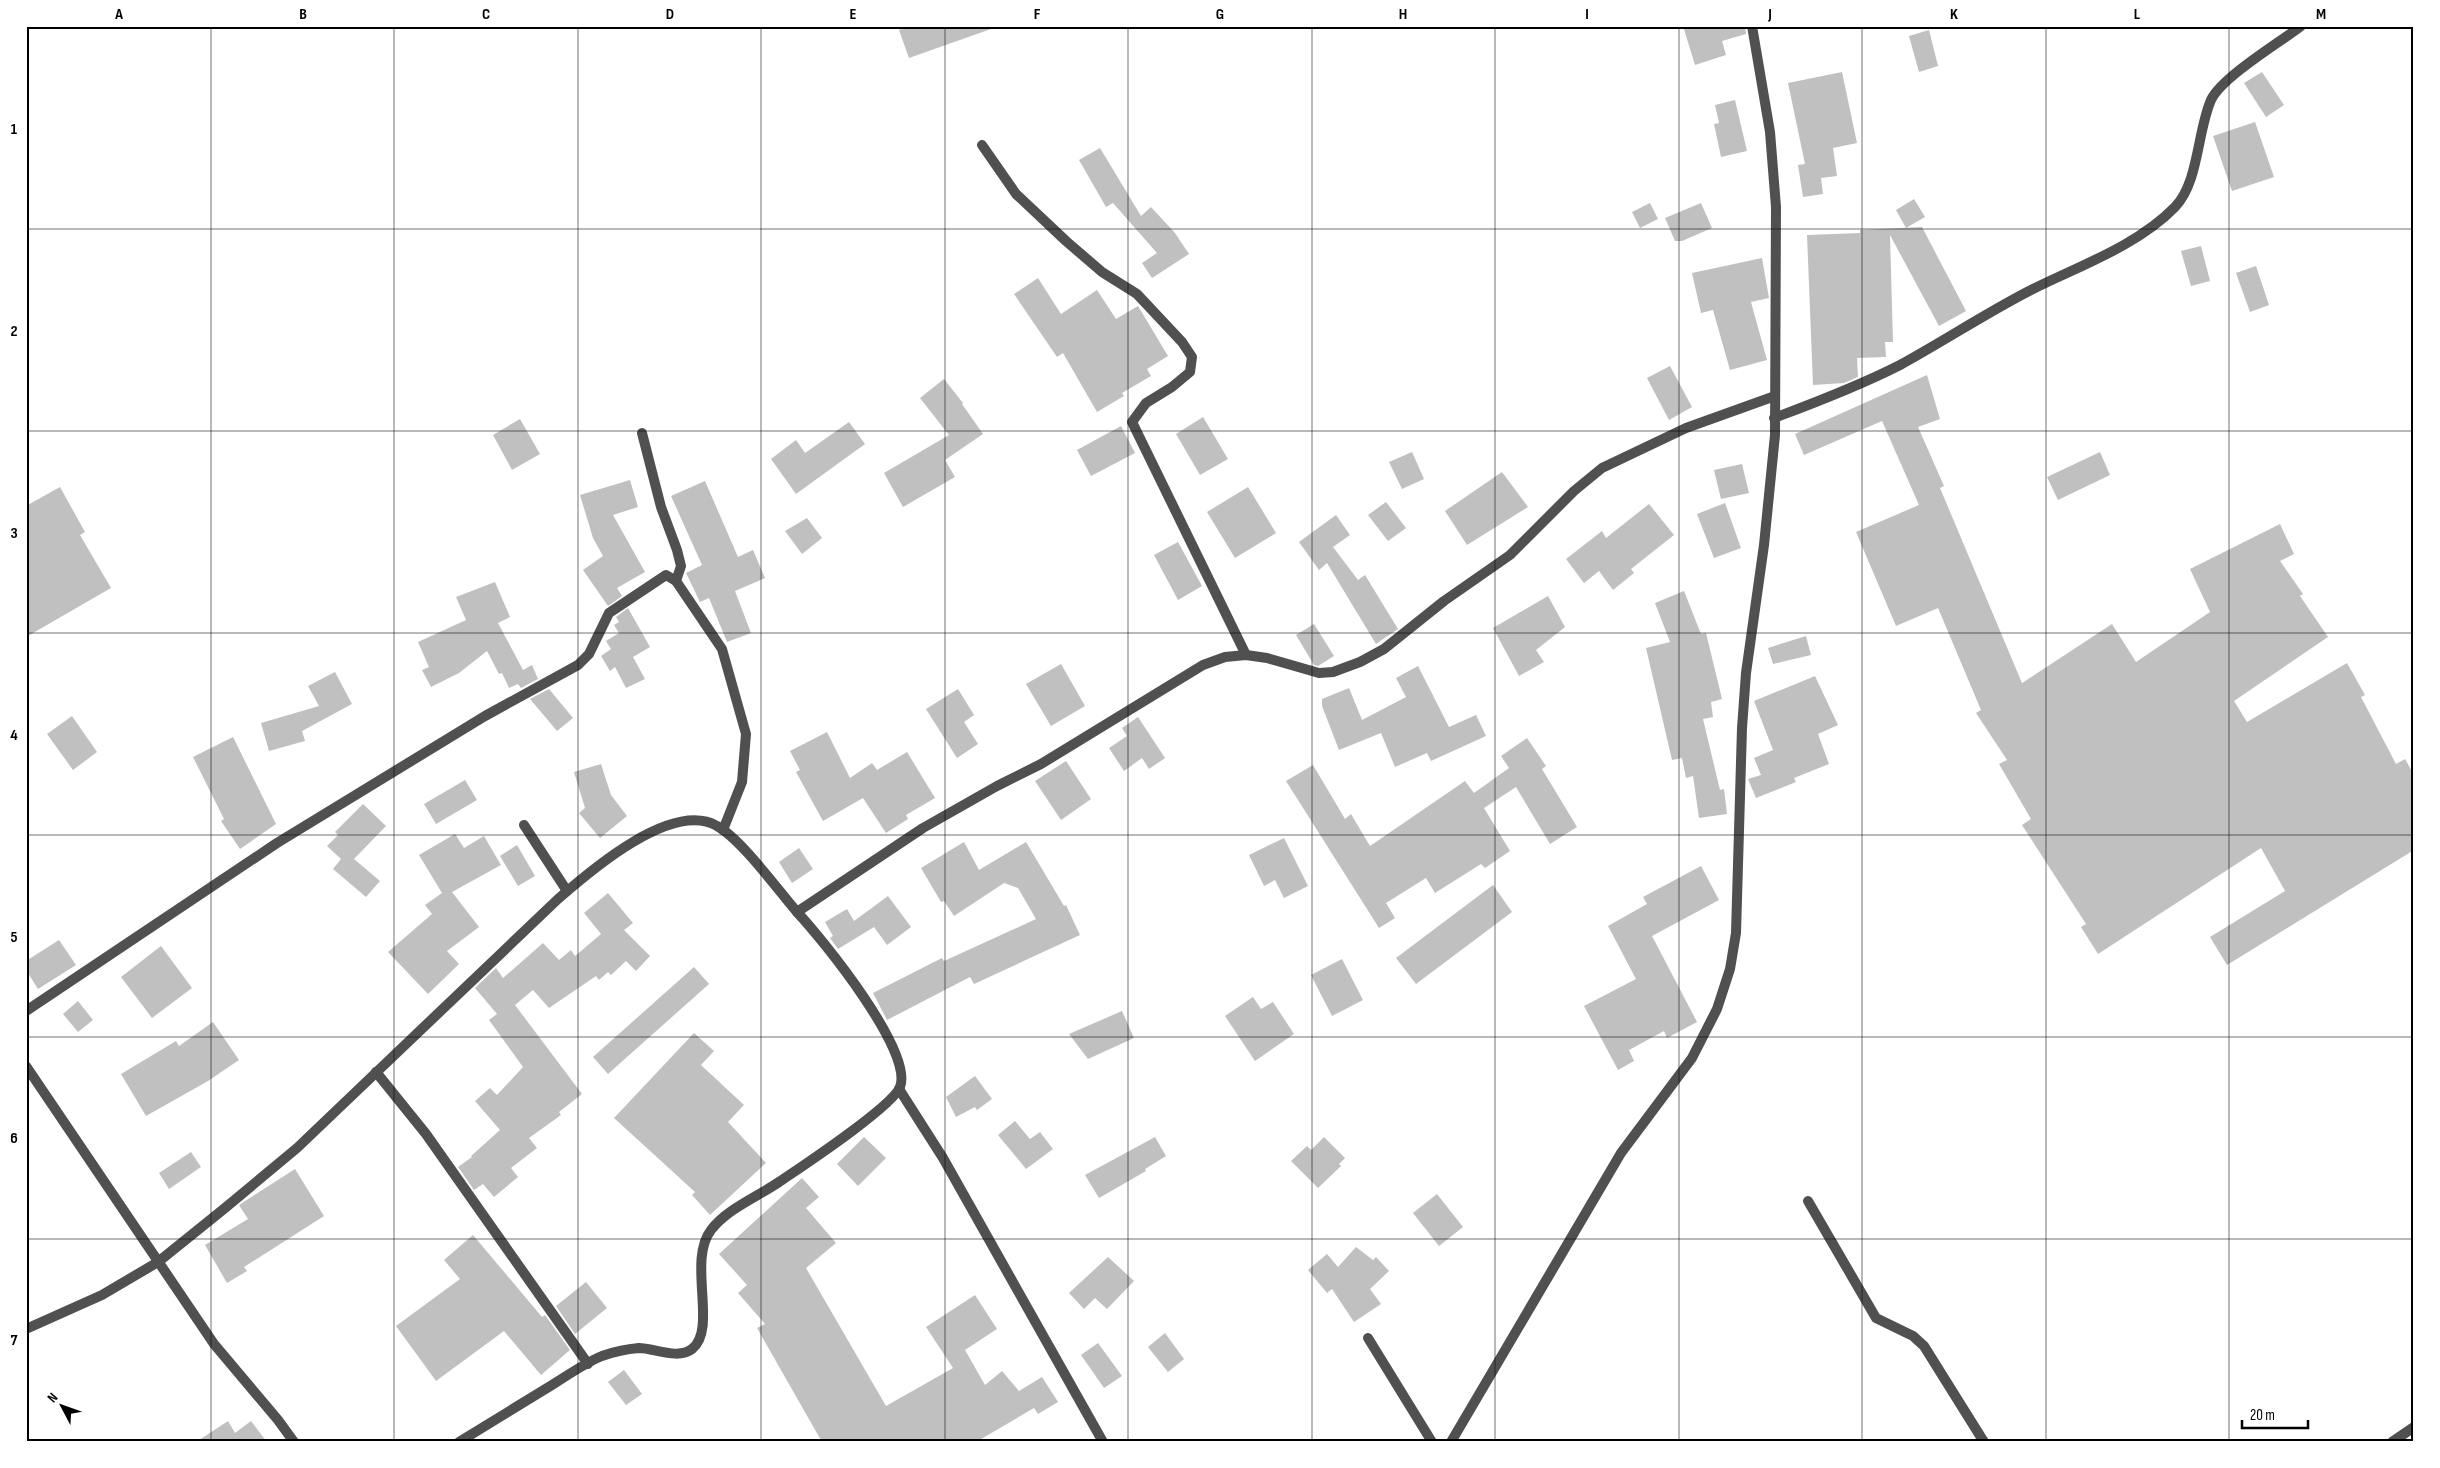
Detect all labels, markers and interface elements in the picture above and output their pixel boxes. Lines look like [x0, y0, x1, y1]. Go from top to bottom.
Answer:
text: A [114, 5, 123, 24]
text: B [299, 5, 307, 24]
text: C [482, 5, 490, 24]
text: D [666, 5, 674, 24]
text: E [850, 5, 857, 24]
text: F [1034, 5, 1041, 24]
text: G [1216, 5, 1224, 24]
text: H [1399, 5, 1407, 24]
text: I [1585, 5, 1589, 24]
text: J [1767, 5, 1772, 24]
text: K [1950, 5, 1958, 24]
text: L [2134, 5, 2141, 24]
text: M [2316, 5, 2326, 24]
text: 1 [11, 120, 18, 139]
text: 2 [10, 322, 18, 341]
text: 3 [10, 524, 18, 543]
text: 4 [10, 726, 18, 745]
text: 5 [10, 928, 18, 947]
text: 6 [10, 1129, 18, 1148]
text: 7 [11, 1331, 18, 1350]
north arrow [38, 1380, 88, 1430]
text: N [44, 1389, 61, 1406]
scale bar [2242, 1398, 2309, 1430]
text: 20 m [2250, 1406, 2275, 1425]

